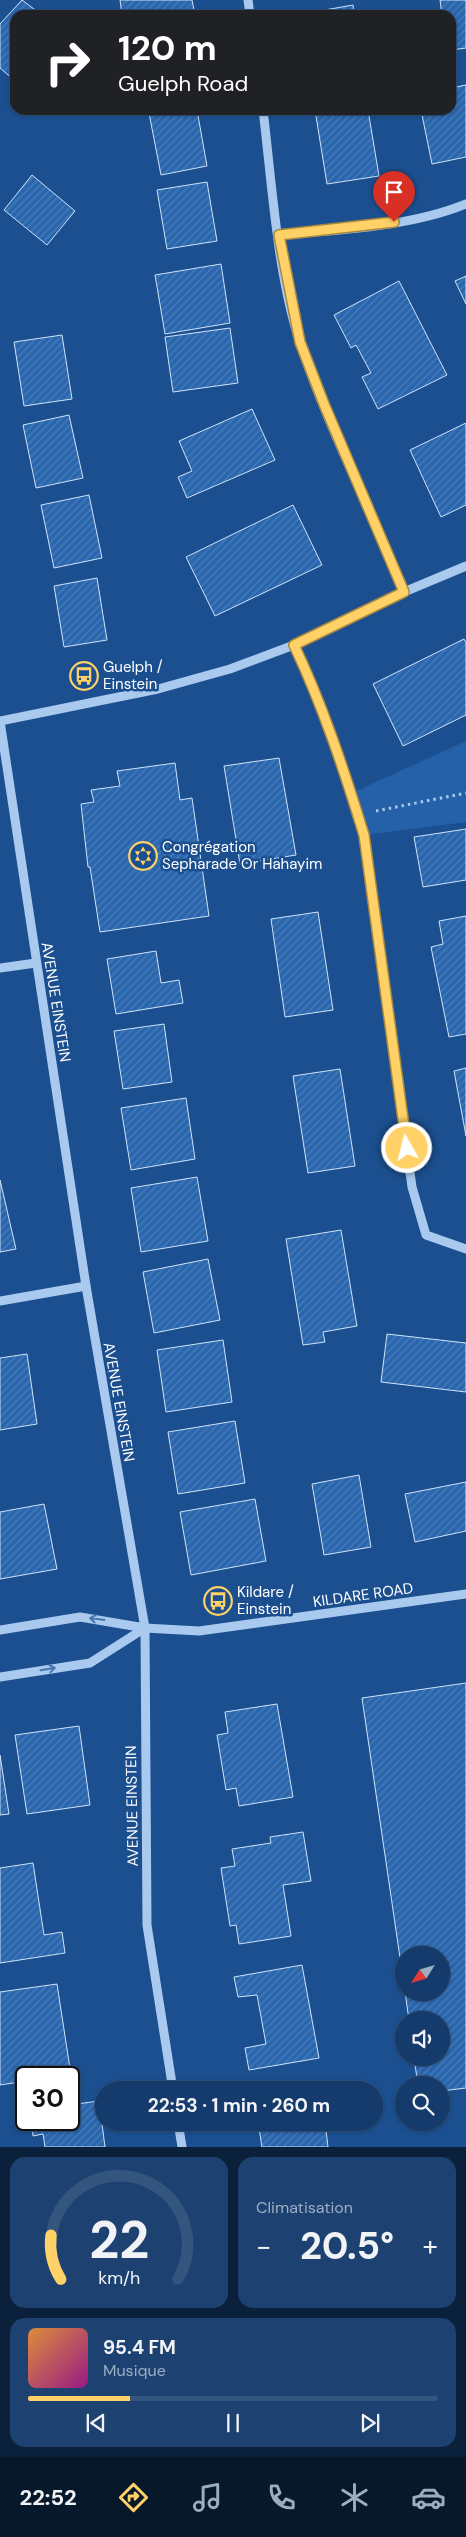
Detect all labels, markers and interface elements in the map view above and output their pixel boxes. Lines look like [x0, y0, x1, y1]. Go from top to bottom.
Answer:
text: 120 m [118, 25, 217, 71]
icon: right [35, 30, 100, 95]
text: Guelph Road [118, 69, 248, 98]
pin [373, 171, 415, 222]
icon: arrive [380, 178, 408, 206]
place label: Guelph / Einstein [103, 657, 163, 694]
bus stop icon: Guelph / Einstein [69, 661, 99, 691]
place label: Congrégation Sepharade Or Hahayim [162, 837, 322, 874]
synagogue icon: Congrégation Sepharade Or Hahayim [128, 841, 158, 871]
street label: AVENUE EINSTEIN [37, 941, 75, 1063]
position arrow [380, 1121, 432, 1173]
street label: AVENUE EINSTEIN [99, 1341, 139, 1463]
street label: KILDARE ROAD [312, 1578, 414, 1612]
place label: Kildare / Einstein [237, 1582, 294, 1619]
bus stop icon: Kildare / Einstein [203, 1586, 233, 1616]
one-way arrow [89, 1614, 105, 1624]
one-way arrow [40, 1664, 56, 1674]
street label: AVENUE EINSTEIN [121, 1745, 143, 1867]
north arrow [395, 1946, 450, 2001]
map controls [395, 1946, 450, 2131]
button: sound [395, 2011, 450, 2066]
speed limit sign: 30 [15, 2066, 80, 2131]
button: search [395, 2076, 450, 2131]
text: 22:53 · 1 min · 260 m [148, 2093, 330, 2118]
text: Climatisation [256, 2197, 353, 2218]
text: 22 [89, 2206, 149, 2274]
text: 20.5° [300, 2221, 394, 2271]
text: − [256, 2228, 271, 2265]
text: + [423, 2228, 438, 2265]
text: km/h [98, 2266, 140, 2290]
text: 95.4 FM [103, 2335, 176, 2360]
text: Musique [103, 2360, 166, 2381]
icon: previous [82, 2409, 110, 2437]
icon: pause [219, 2409, 247, 2437]
icon: next [356, 2409, 384, 2437]
icon: directions [116, 2480, 151, 2515]
icon: music [190, 2480, 225, 2515]
icon: phone [264, 2480, 299, 2515]
icon: climate [337, 2480, 372, 2515]
icon: car [411, 2480, 446, 2515]
text: 22:52 [19, 2483, 77, 2512]

